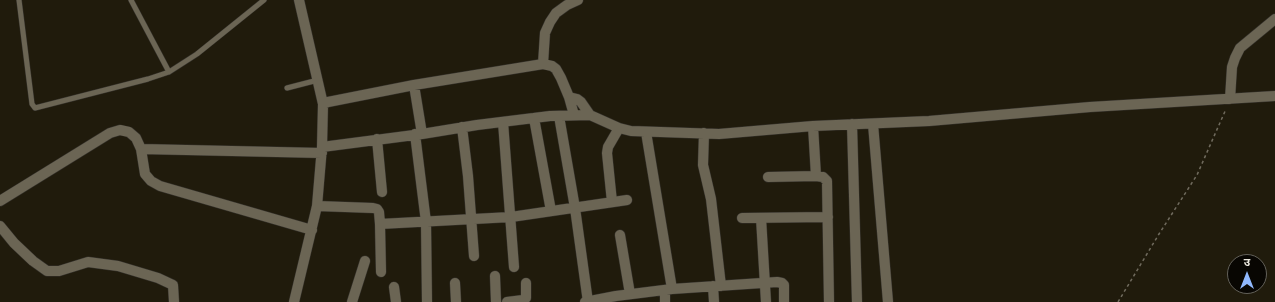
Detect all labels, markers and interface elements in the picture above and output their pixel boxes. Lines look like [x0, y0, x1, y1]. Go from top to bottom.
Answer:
north arrow [1227, 254, 1267, 294]
text: उ [1244, 256, 1250, 269]

